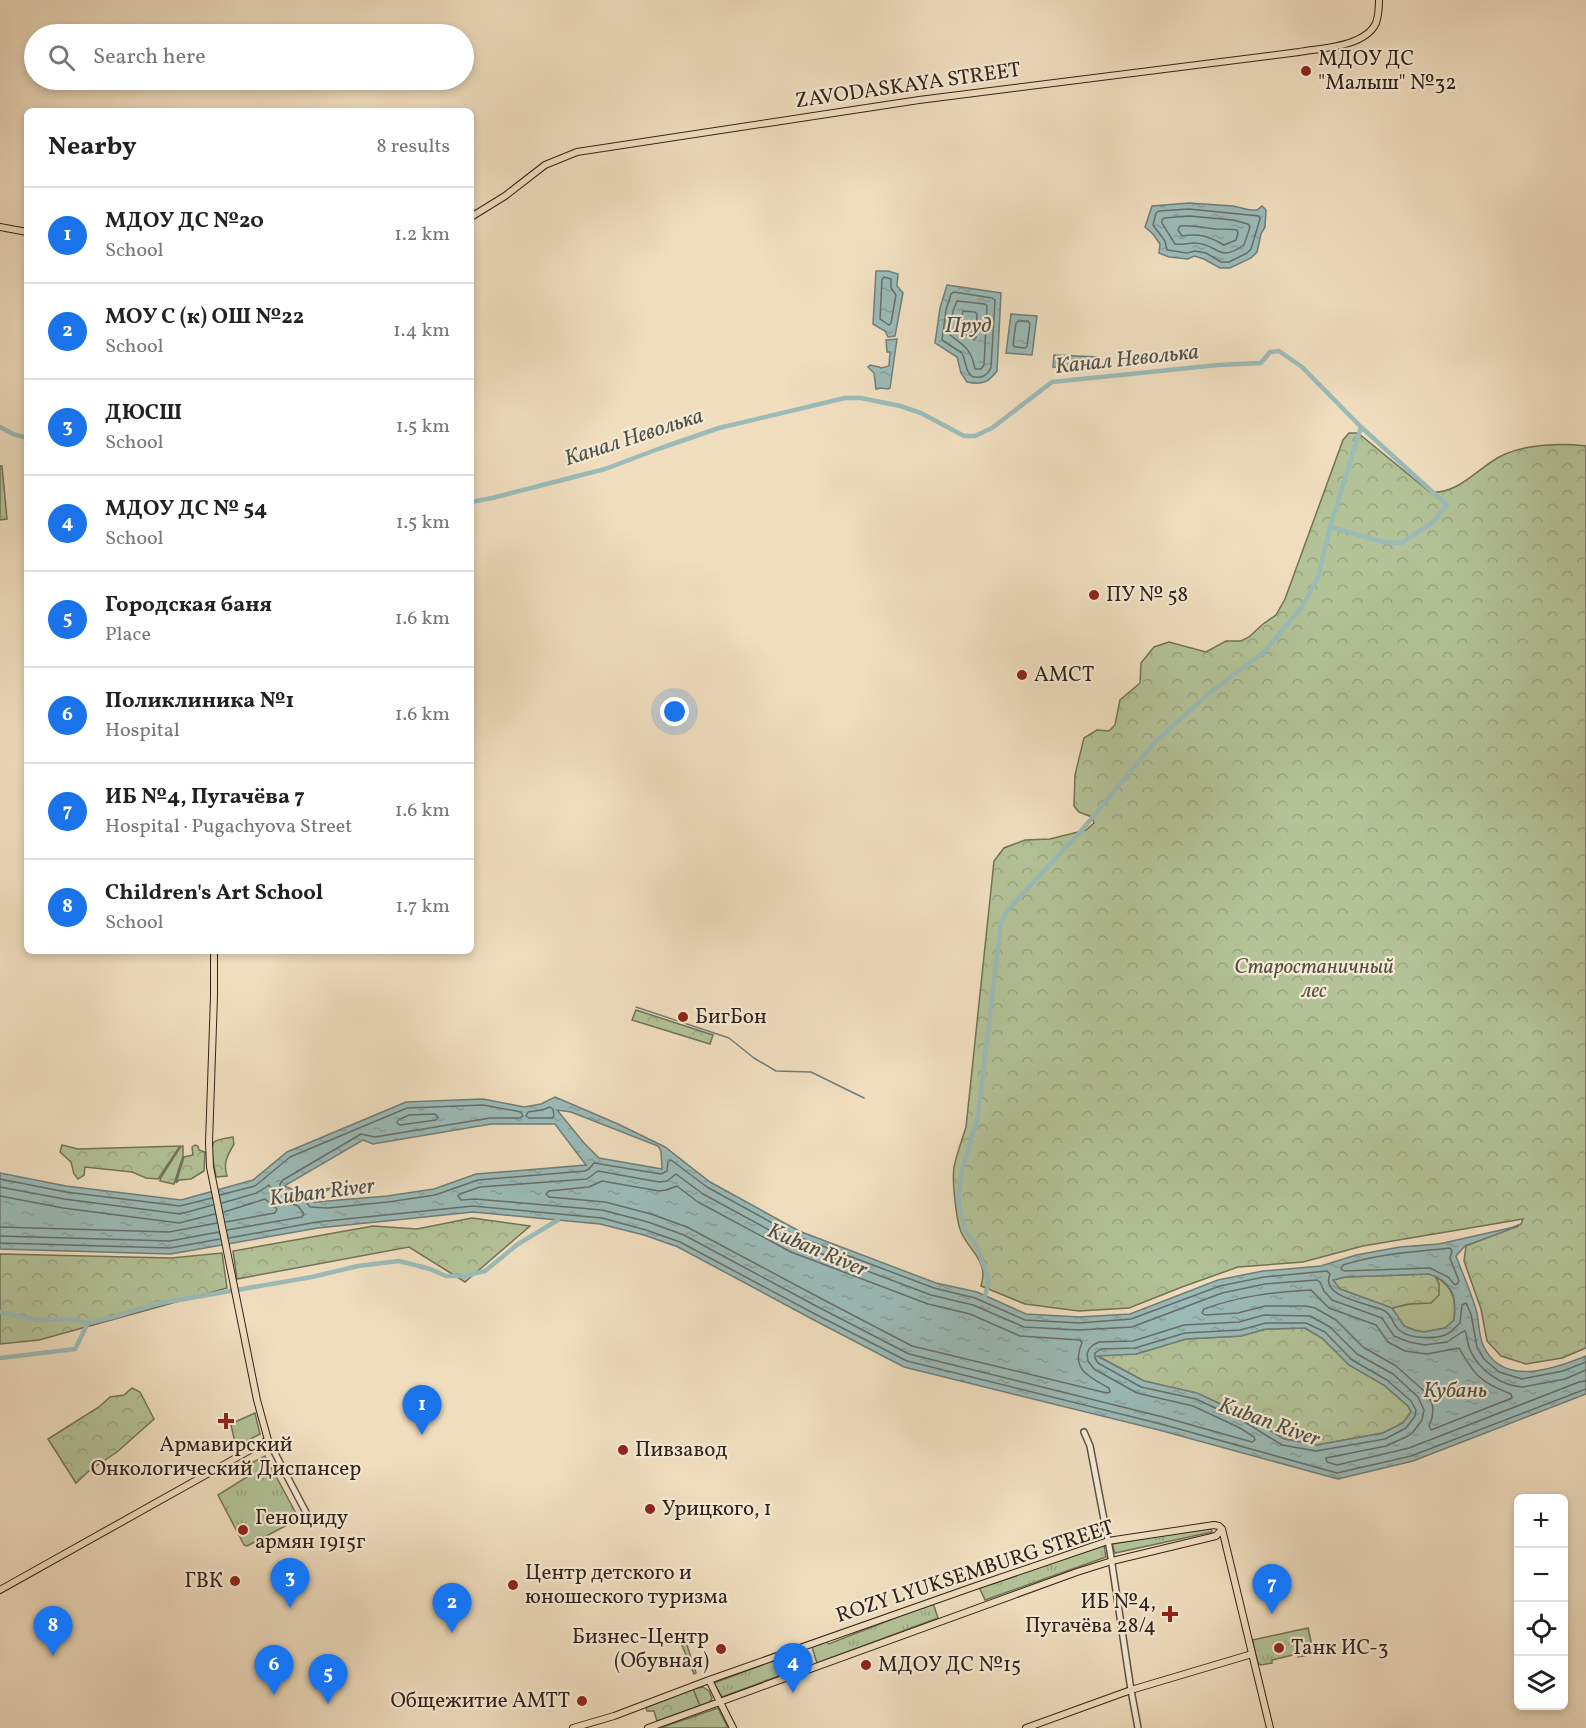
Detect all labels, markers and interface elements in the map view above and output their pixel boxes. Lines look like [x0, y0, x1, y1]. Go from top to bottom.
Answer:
search box [24, 24, 474, 90]
icon: search [45, 41, 78, 74]
text: Search here [93, 42, 206, 73]
place label: МДОУ ДС "Малыш" №32 [1318, 45, 1457, 98]
street label: ZAVODASKAYA STREET [793, 56, 1023, 116]
marker: МДОУ ДС "Малыш" №32 [1299, 64, 1313, 78]
text: Nearby [48, 129, 137, 165]
text: 8 results [377, 133, 450, 161]
text: МДОУ ДС №20 [105, 206, 264, 237]
text: 1 [63, 221, 72, 249]
text: 1.2 km [394, 221, 450, 249]
text: School [105, 237, 163, 265]
text: МОУ С (к) ОШ №22 [105, 302, 304, 333]
water label: Пруд [945, 311, 991, 342]
text: 2 [62, 317, 73, 345]
text: 1.4 km [393, 317, 450, 345]
text: School [105, 333, 163, 361]
water label: Канал Неволька [1054, 337, 1200, 383]
text: ДЮСШ [105, 398, 182, 429]
water label: Канал Неволька [561, 401, 707, 475]
text: 3 [62, 413, 73, 441]
text: 1.5 km [396, 413, 450, 441]
text: School [105, 429, 163, 457]
text: МДОУ ДС № 54 [105, 494, 267, 525]
text: 4 [61, 509, 74, 537]
text: 1.5 km [396, 509, 450, 537]
text: School [105, 525, 163, 553]
place label: ПУ № 58 [1106, 581, 1188, 610]
marker: ПУ № 58 [1087, 588, 1101, 602]
text: Городская баня [105, 590, 272, 621]
text: 5 [63, 605, 72, 633]
text: 1.6 km [395, 605, 450, 633]
text: Place [105, 621, 151, 649]
place label: АМСТ [1034, 661, 1094, 690]
marker: АМСТ [1015, 668, 1029, 682]
text: Поликлиника №1 [105, 686, 294, 717]
your location [660, 697, 689, 726]
text: 6 [62, 701, 73, 729]
text: 1.6 km [395, 701, 450, 729]
text: Hospital [105, 717, 180, 745]
text: ИБ №4, Пугачёва 7 [105, 782, 305, 813]
text: 7 [63, 797, 72, 825]
text: 1.6 km [395, 797, 450, 825]
text: Hospital · Pugachyova Street [105, 813, 352, 841]
text: Children's Art School [105, 878, 323, 909]
text: 8 [62, 893, 73, 921]
text: 1.7 km [396, 893, 450, 921]
text: School [105, 909, 163, 937]
park label: Старостаничный лес [1234, 953, 1394, 1006]
place label: БигБон [695, 1003, 767, 1032]
marker: БигБон [676, 1010, 690, 1024]
water label: Kuban River [267, 1171, 377, 1215]
water label: Kuban River [762, 1216, 873, 1286]
water label: Кубань [1423, 1376, 1487, 1407]
pin: 1 [402, 1386, 442, 1435]
water label: Kuban River [1214, 1390, 1325, 1456]
marker: Армавирский Онкологический Диспансер [217, 1412, 235, 1430]
place label: Армавирский Онкологический Диспансер [91, 1431, 361, 1484]
place label: Пивзавод [635, 1436, 727, 1465]
marker: Пивзавод [616, 1443, 630, 1457]
map controls [1514, 1494, 1568, 1710]
button: + [1514, 1494, 1568, 1548]
place label: Урицкого, 1 [662, 1495, 772, 1524]
marker: Урицкого, 1 [643, 1502, 657, 1516]
place label: Геноциду армян 1915г [255, 1504, 365, 1557]
street label: ROZY LYUKSEMBURG STREET [832, 1513, 1118, 1631]
marker: Геноциду армян 1915г [236, 1523, 250, 1537]
button: − [1514, 1548, 1568, 1602]
pin: 3 [270, 1558, 310, 1608]
place label: Центр детского и юношеского туризма [525, 1559, 728, 1612]
pin: 7 [1252, 1564, 1292, 1614]
place label: ГВК [184, 1567, 223, 1596]
marker: ГВК [228, 1574, 242, 1588]
marker: Центр детского и юношеского туризма [506, 1578, 520, 1592]
pin: 2 [432, 1584, 472, 1633]
place label: ИБ №4, Пугачёва 28/4 [1025, 1588, 1156, 1641]
button: locate [1514, 1602, 1568, 1656]
marker: ИБ №4, Пугачёва 28/4 [1161, 1605, 1179, 1623]
pin: 8 [34, 1606, 72, 1656]
place label: Бизнес-Центр (Обувная) [572, 1623, 709, 1676]
place label: Танк ИС-3 [1291, 1634, 1389, 1663]
marker: Танк ИС-3 [1272, 1641, 1286, 1655]
marker: Бизнес-Центр (Обувная) [714, 1642, 728, 1656]
pin: 4 [774, 1644, 812, 1693]
pin: 6 [254, 1646, 294, 1695]
place label: МДОУ ДС №15 [878, 1651, 1021, 1680]
pin: 5 [308, 1654, 348, 1704]
button: layers [1514, 1656, 1568, 1710]
marker: МДОУ ДС №15 [859, 1658, 873, 1672]
place label: Общежитие АМТТ [390, 1687, 570, 1716]
marker: Общежитие АМТТ [575, 1694, 589, 1708]

